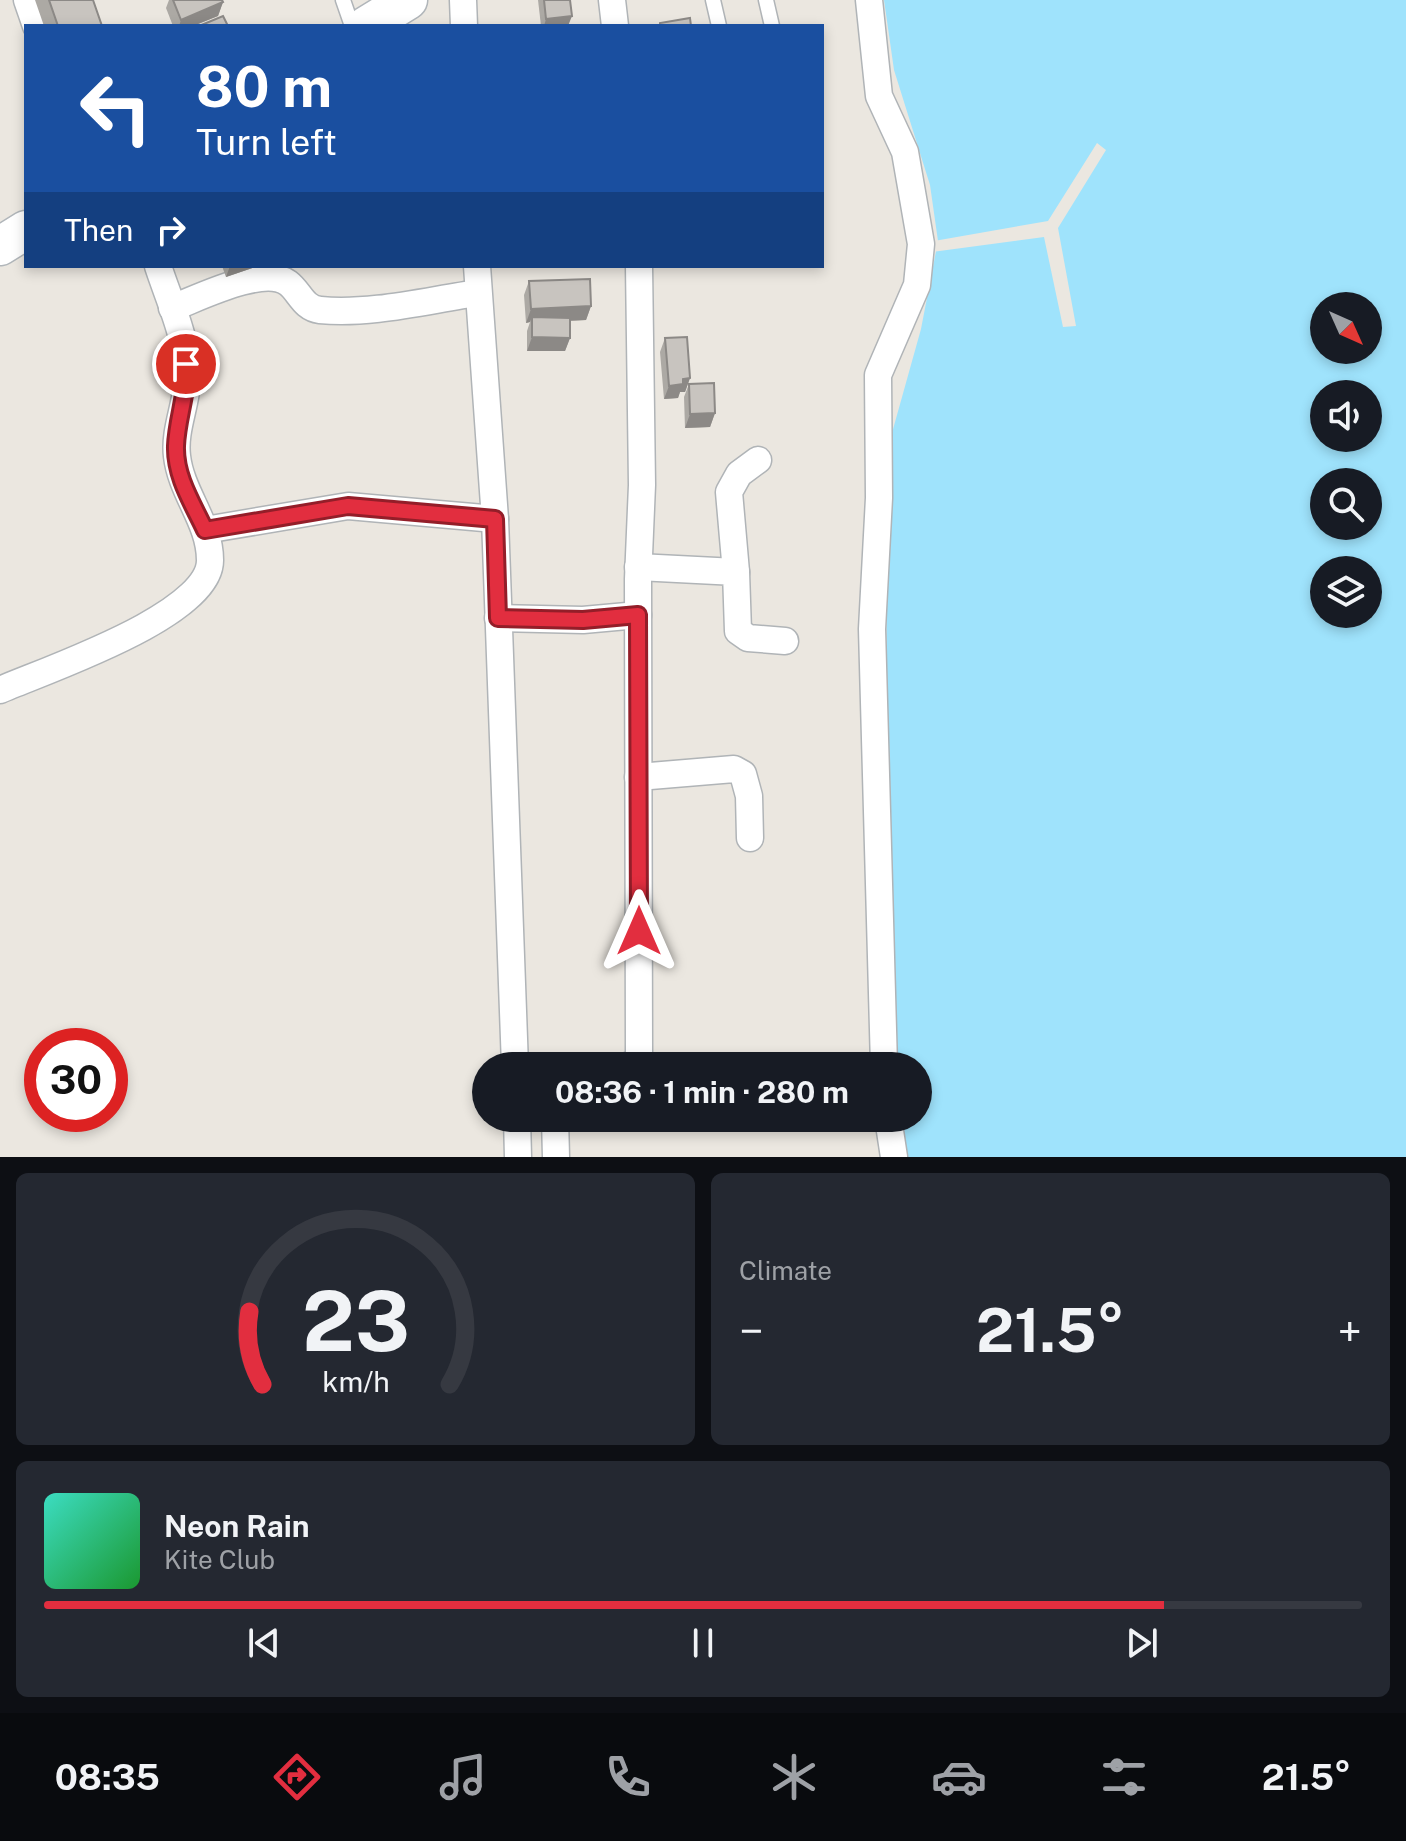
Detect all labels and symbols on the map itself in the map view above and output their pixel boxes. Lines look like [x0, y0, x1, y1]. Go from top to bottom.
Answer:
north arrow [1310, 292, 1382, 364]
pin [152, 330, 220, 398]
position arrow [597, 889, 681, 973]
speed limit sign: 30 [24, 1028, 128, 1132]

